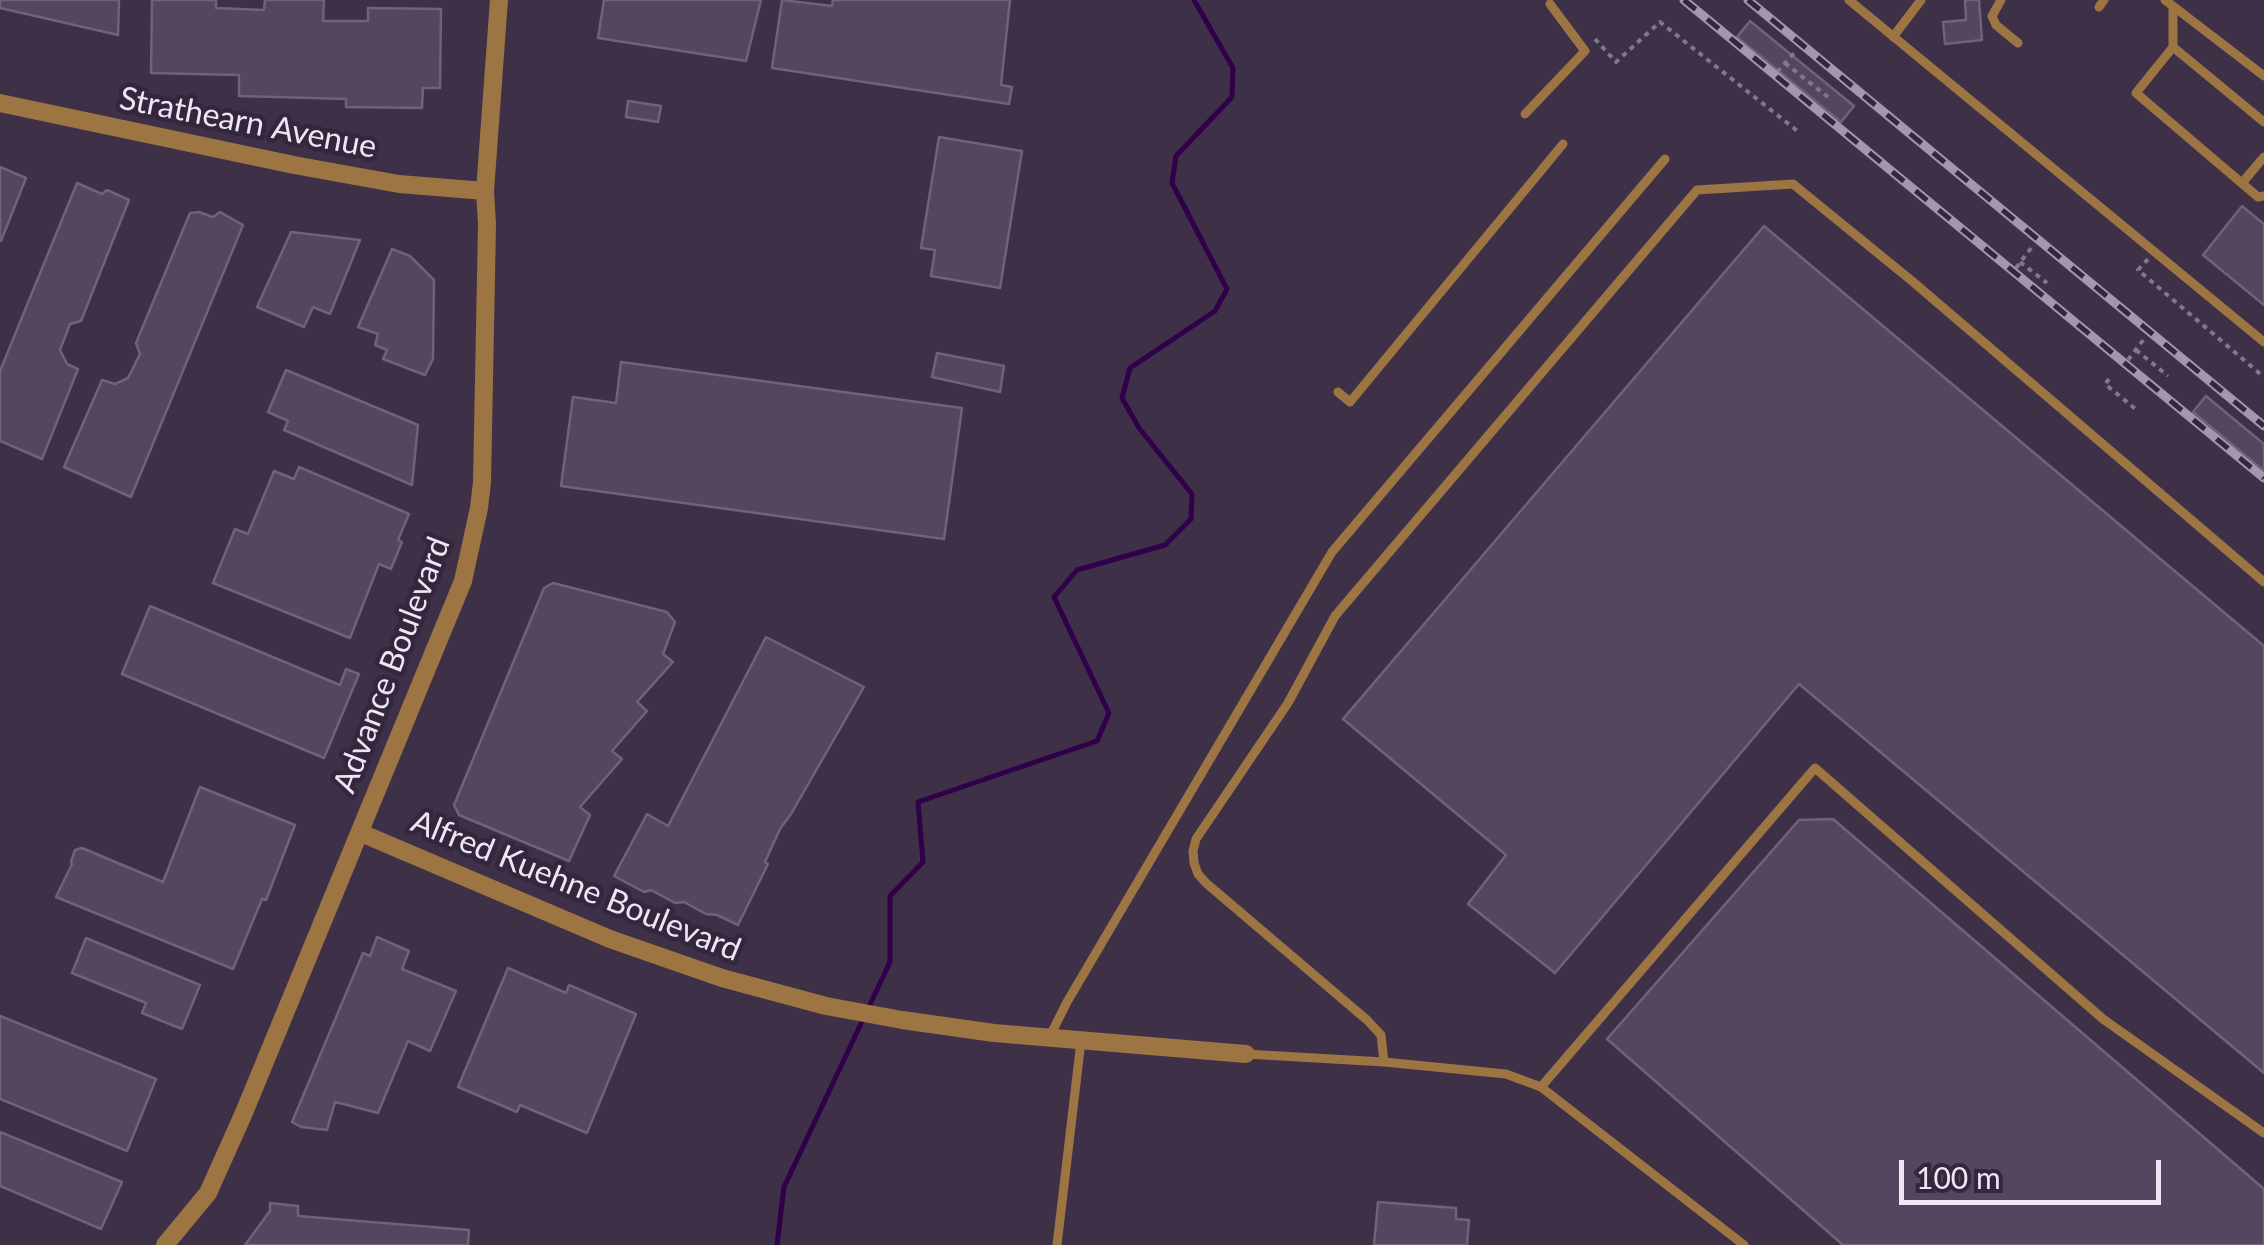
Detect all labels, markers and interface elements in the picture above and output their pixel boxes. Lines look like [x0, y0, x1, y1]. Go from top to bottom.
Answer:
street label: Strathearn Avenue [116, 79, 380, 167]
street label: Advance Boulevard [326, 532, 458, 798]
street label: Alfred Kuehne Boulevard [406, 802, 746, 970]
scale bar [1904, 1140, 2166, 1202]
text: 100 m [1916, 1159, 2001, 1195]

